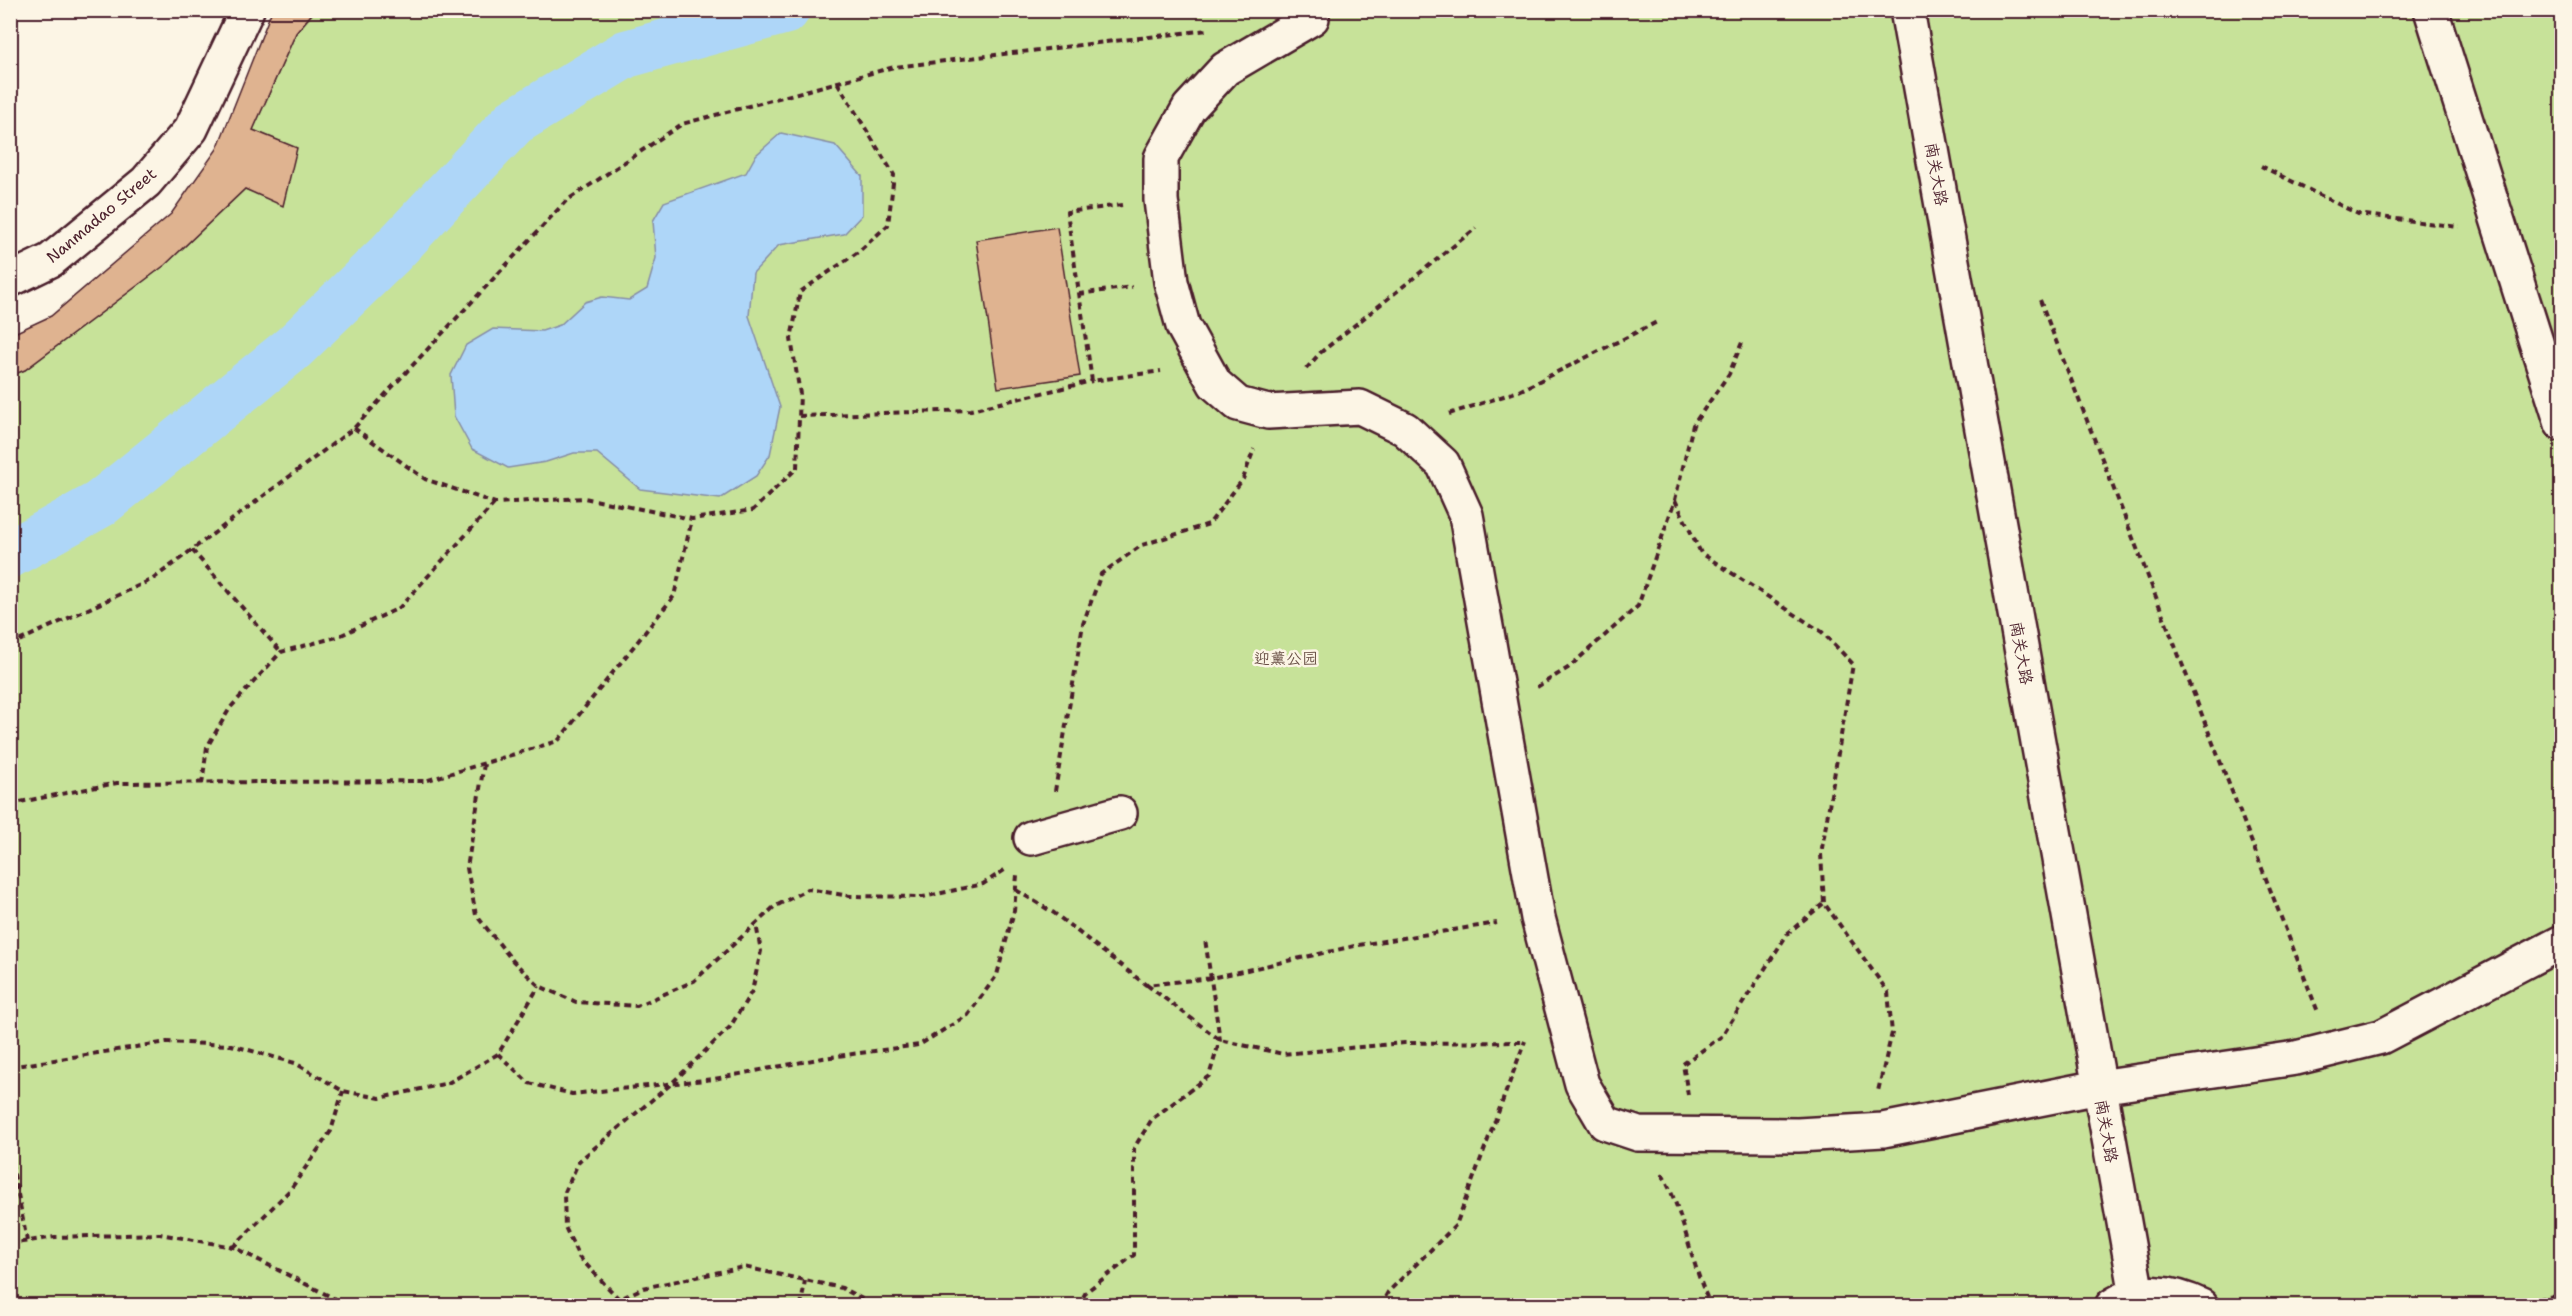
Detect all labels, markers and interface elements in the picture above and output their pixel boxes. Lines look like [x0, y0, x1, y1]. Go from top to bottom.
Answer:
street label: 南关大路 [1921, 141, 1952, 207]
street label: Nanmadao Street [42, 163, 161, 268]
street label: 南关大路 [2006, 620, 2037, 686]
park label: 迎薰公园 [1254, 648, 1318, 669]
street label: 南关大路 [2091, 1098, 2122, 1164]

